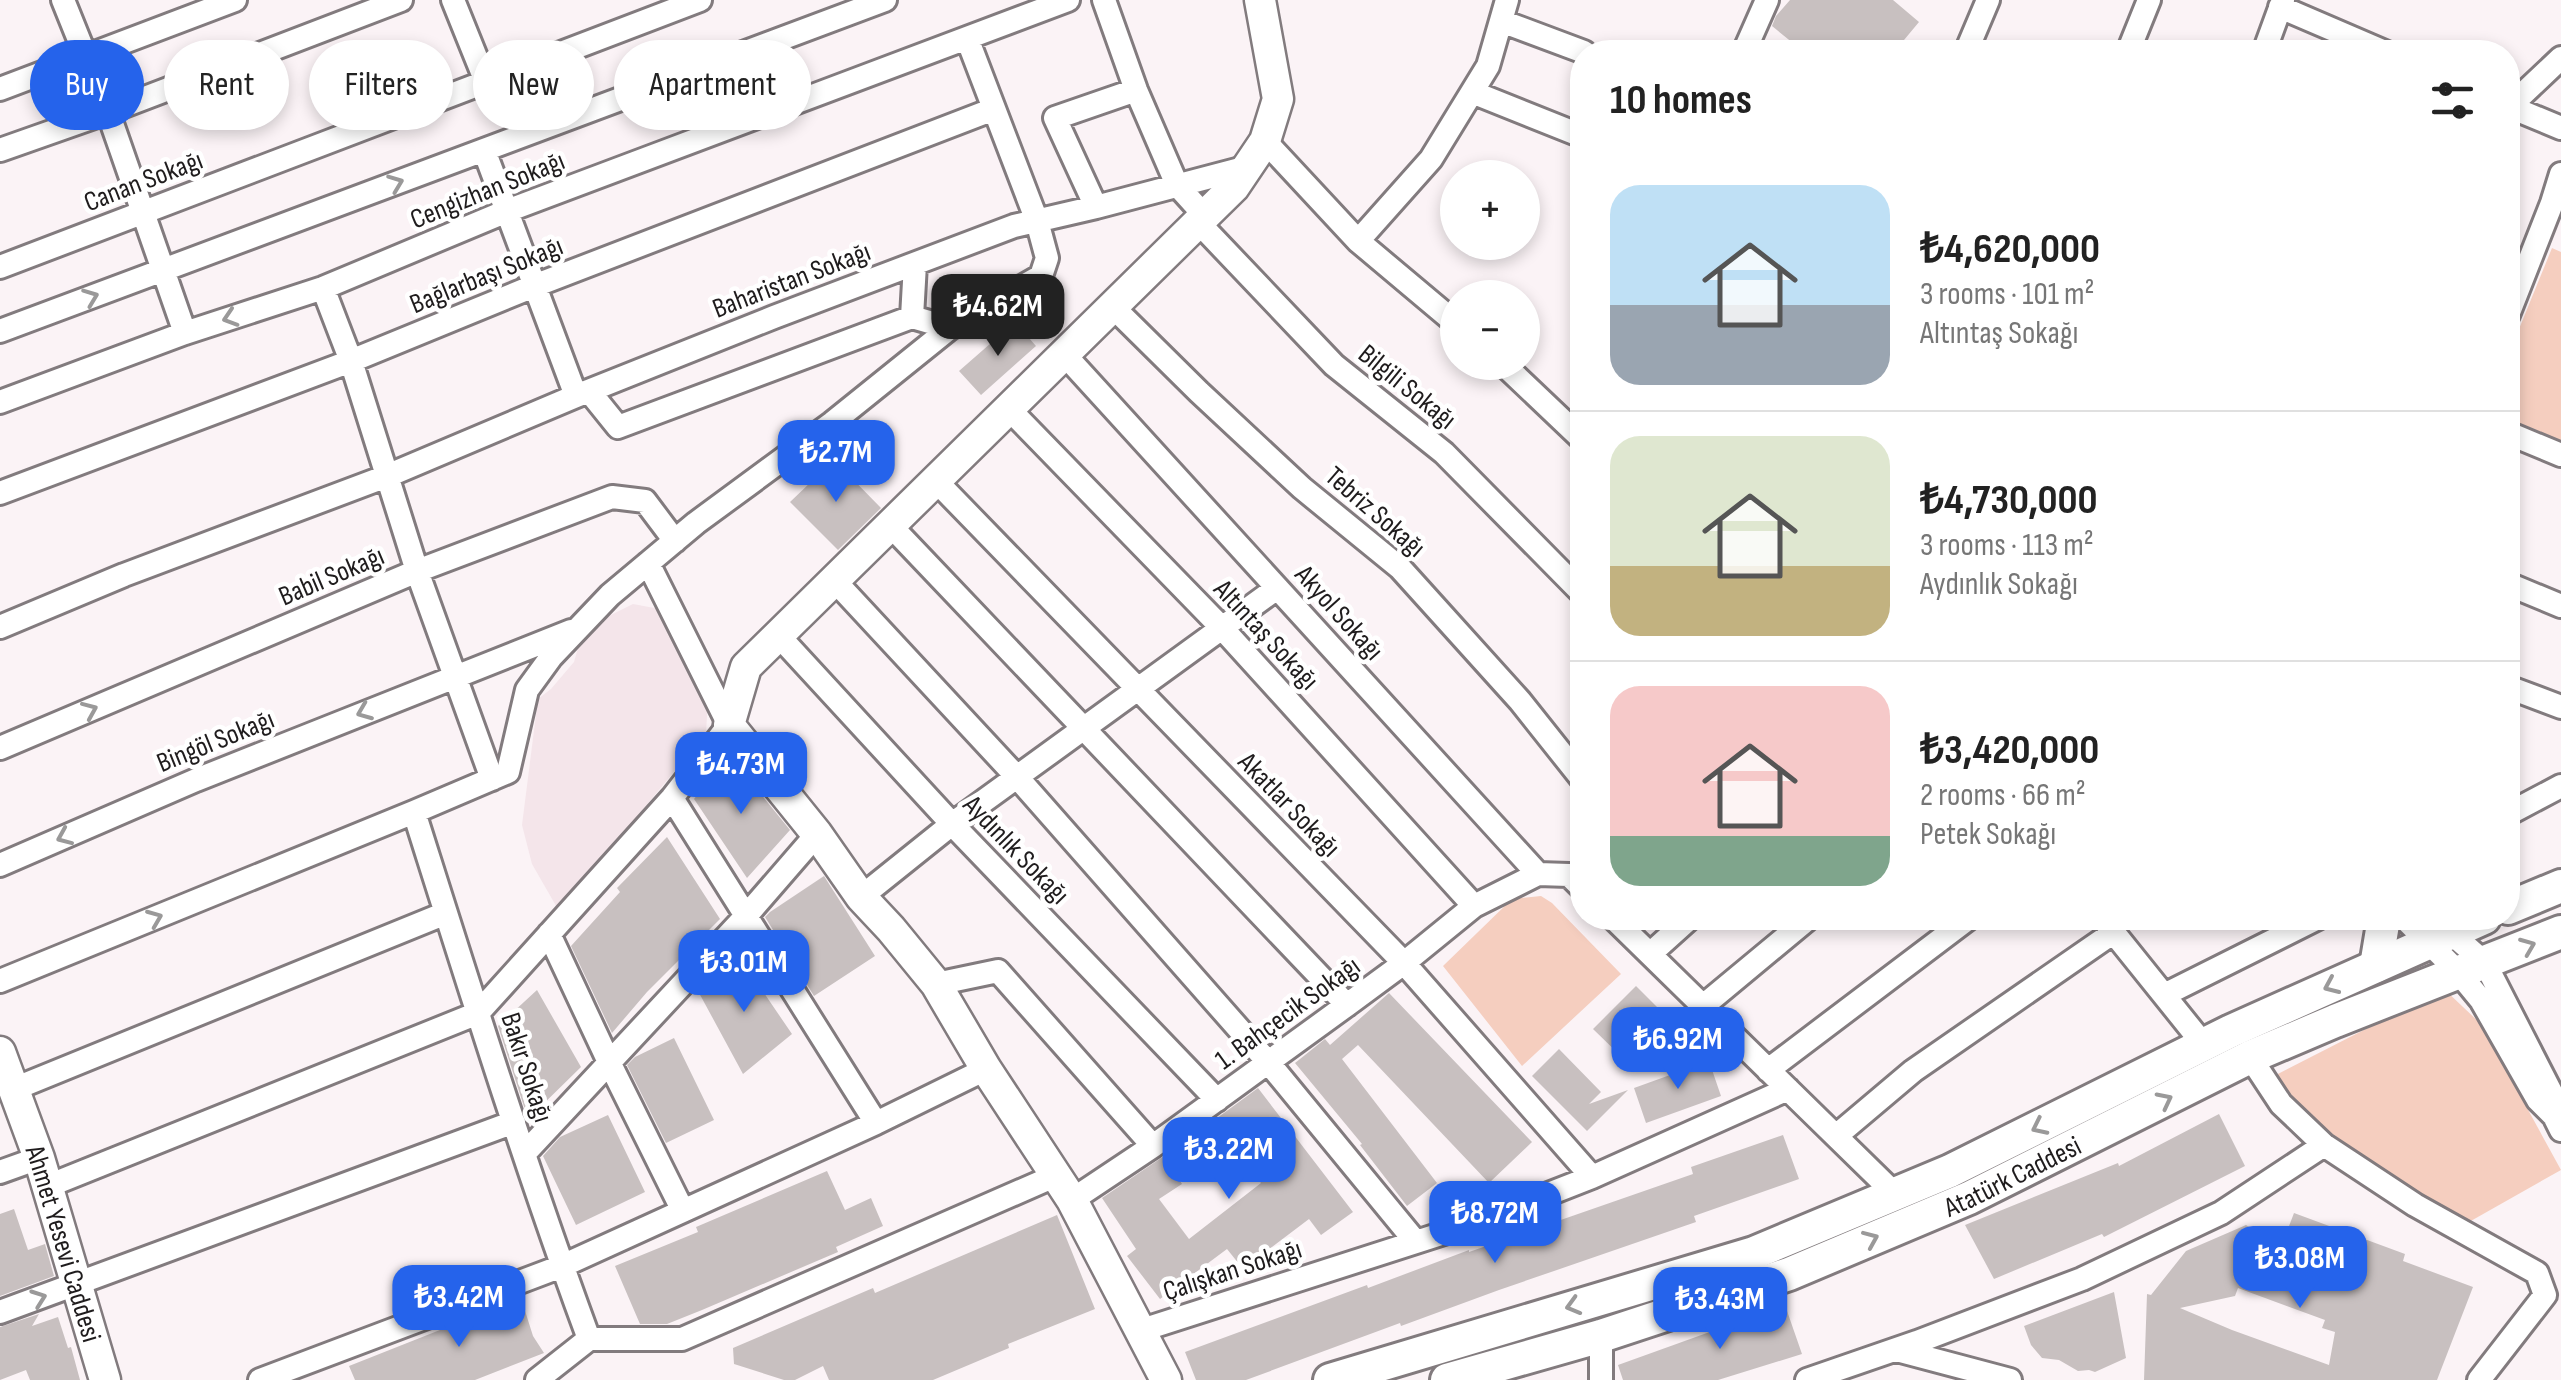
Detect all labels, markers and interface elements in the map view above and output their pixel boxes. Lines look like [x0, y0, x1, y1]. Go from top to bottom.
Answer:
chip: Buy [30, 40, 144, 130]
chip: Rent [164, 40, 289, 130]
chip: Filters [309, 40, 453, 130]
chip: New [473, 40, 594, 130]
chip: Apartment [614, 40, 811, 130]
icon: filters [2425, 73, 2480, 128]
text: 10 homes [1610, 75, 1752, 126]
street label: Canan Sokağı [79, 144, 208, 219]
street label: Cengizhan Sokağı [406, 144, 570, 236]
map controls [1440, 160, 1540, 380]
button: + [1440, 160, 1540, 260]
one-way arrow [386, 174, 403, 195]
text: ₺4,620,000 [1920, 224, 2100, 275]
icon: home [1690, 225, 1810, 345]
street label: Bağlarbaşı Sokağı [405, 230, 568, 321]
street label: Baharistan Sokağı [708, 235, 875, 326]
pin: ₺4.62M [917, 274, 1079, 359]
text: 3 rooms · 101 m² [1920, 275, 2095, 314]
button: − [1440, 280, 1540, 380]
text: ₺4.62M [953, 287, 1043, 326]
one-way arrow [82, 288, 99, 309]
one-way arrow [223, 306, 240, 327]
text: Altıntaş Sokağı [1920, 314, 2078, 353]
street label: Bilgili Sokağı [1352, 338, 1463, 437]
pin: ₺2.7M [766, 420, 906, 505]
text: ₺2.7M [800, 433, 872, 472]
street label: Tebriz Sokağı [1318, 460, 1432, 564]
text: ₺4,730,000 [1920, 475, 2098, 526]
icon: home [1690, 476, 1810, 596]
text: 3 rooms · 113 m² [1920, 526, 2094, 565]
street label: Babil Sokağı [274, 539, 389, 613]
street label: Akyol Sokağı [1287, 558, 1390, 667]
text: Aydınlık Sokağı [1920, 565, 2078, 604]
street label: Altıntaş Sokağı [1206, 572, 1325, 697]
one-way arrow [357, 701, 374, 721]
one-way arrow [80, 702, 98, 722]
street label: Bingöl Sokağı [152, 703, 279, 780]
text: ₺3,420,000 [1920, 725, 2099, 776]
icon: home [1690, 726, 1810, 846]
pin: ₺4.73M [660, 732, 822, 817]
text: ₺4.73M [697, 745, 785, 784]
street label: Akatlar Sokağı [1230, 745, 1347, 864]
text: 2 rooms · 66 m² [1920, 776, 2086, 815]
street label: Aydınlık Sokağı [955, 788, 1076, 911]
text: Petek Sokağı [1920, 815, 2056, 854]
one-way arrow [56, 825, 74, 845]
one-way arrow [145, 909, 163, 929]
pin: ₺3.01M [663, 930, 825, 1015]
one-way arrow [2518, 937, 2536, 957]
text: ₺3.01M [700, 943, 788, 982]
street label: 1. Bahçecik Sokağı [1209, 950, 1367, 1077]
one-way arrow [2323, 974, 2341, 994]
pin: ₺6.92M [1597, 1007, 1759, 1092]
street label: Bakır Sokağı [493, 1009, 560, 1126]
text: ₺6.92M [1633, 1020, 1723, 1059]
one-way arrow [2154, 1093, 2172, 1112]
one-way arrow [2031, 1115, 2049, 1134]
pin: ₺3.22M [1148, 1117, 1310, 1202]
text: ₺3.22M [1185, 1130, 1273, 1169]
street label: Atatürk Caddesi [1939, 1130, 2087, 1225]
street label: Ahmet Yesevi Caddesi [17, 1140, 108, 1346]
pin: ₺8.72M [1414, 1181, 1576, 1266]
text: ₺8.72M [1451, 1194, 1539, 1233]
pin: ₺3.08M [2219, 1226, 2381, 1311]
one-way arrow [1861, 1231, 1879, 1251]
street label: Çalışkan Sokağı [1159, 1233, 1306, 1308]
text: ₺3.08M [2255, 1239, 2345, 1278]
pin: ₺3.42M [378, 1265, 540, 1350]
pin: ₺3.43M [1639, 1267, 1801, 1352]
text: ₺3.42M [414, 1278, 504, 1317]
text: ₺3.43M [1675, 1280, 1765, 1319]
one-way arrow [29, 1289, 46, 1310]
one-way arrow [1565, 1294, 1582, 1315]

